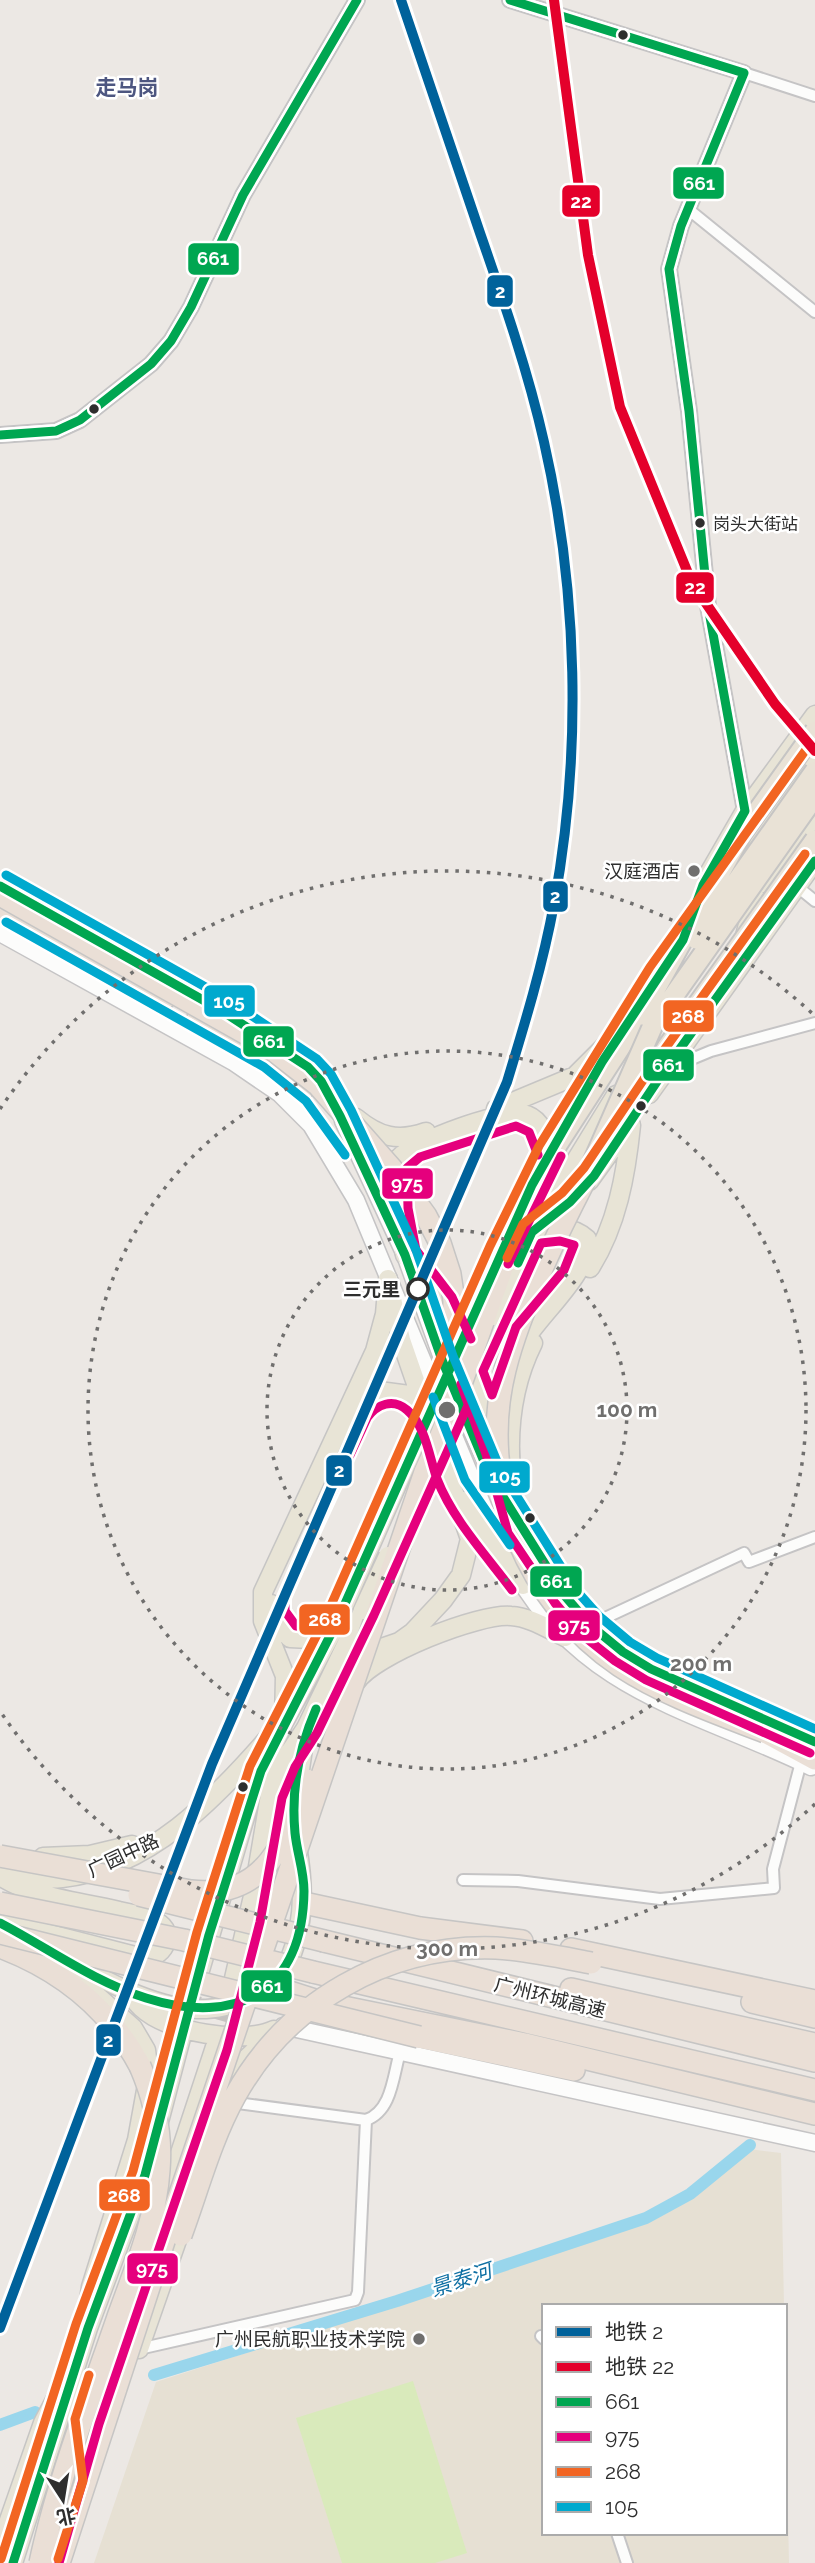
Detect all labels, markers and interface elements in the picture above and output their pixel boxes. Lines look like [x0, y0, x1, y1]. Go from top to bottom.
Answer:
unlabelled marker [616, 28, 630, 42]
district label: 走马岗 [96, 75, 159, 100]
line badge: 661 [672, 166, 725, 200]
text: 661 [683, 172, 715, 194]
line badge: 22 [561, 184, 601, 218]
text: 22 [570, 190, 592, 212]
line badge: 661 [187, 242, 240, 276]
text: 661 [197, 247, 229, 269]
line badge: 2 [486, 274, 514, 308]
text: 2 [495, 280, 505, 302]
unlabelled marker [87, 402, 101, 416]
place label: 岗头大街站 [713, 514, 798, 534]
marker: 岗头大街站 [693, 516, 707, 530]
line badge: 22 [675, 571, 715, 604]
text: 22 [684, 576, 706, 598]
place label: 汉庭酒店 [604, 860, 680, 882]
marker: 汉庭酒店 [686, 863, 702, 879]
line badge: 2 [542, 880, 569, 913]
text: 2 [550, 885, 560, 907]
line badge: 105 [203, 984, 256, 1018]
text: 105 [213, 990, 245, 1012]
line badge: 268 [662, 999, 715, 1033]
text: 268 [671, 1005, 705, 1027]
line badge: 661 [242, 1025, 295, 1058]
text: 661 [253, 1030, 285, 1052]
line badge: 661 [642, 1048, 695, 1082]
text: 661 [652, 1054, 684, 1076]
unlabelled marker [634, 1099, 648, 1113]
line badge: 975 [381, 1167, 434, 1200]
text: 975 [391, 1172, 423, 1194]
place label: 三元里 [343, 1278, 400, 1300]
marker: 三元里 [407, 1278, 429, 1300]
text: 100 m [597, 1397, 657, 1422]
centre of rings [435, 1398, 459, 1422]
line badge: 2 [325, 1454, 353, 1487]
text: 2 [334, 1459, 344, 1481]
line badge: 105 [478, 1460, 531, 1494]
text: 105 [489, 1465, 521, 1487]
unlabelled marker [523, 1511, 537, 1525]
line badge: 661 [529, 1565, 583, 1598]
text: 661 [540, 1570, 572, 1592]
line badge: 268 [298, 1603, 351, 1636]
text: 268 [308, 1608, 342, 1630]
line badge: 975 [547, 1609, 601, 1642]
text: 975 [558, 1614, 590, 1636]
text: 200 m [670, 1651, 732, 1676]
unlabelled marker [236, 1780, 250, 1794]
street label: 广园中路 [84, 1829, 162, 1881]
text: 300 m [416, 1936, 478, 1961]
line badge: 661 [240, 1969, 293, 2003]
street label: 广州环城高速 [492, 1973, 608, 2021]
text: 661 [251, 1975, 283, 1997]
line badge: 2 [95, 2023, 122, 2057]
text: 2 [103, 2029, 113, 2051]
line badge: 268 [98, 2178, 151, 2212]
text: 268 [107, 2184, 141, 2206]
line badge: 975 [126, 2252, 179, 2285]
text: 975 [136, 2257, 168, 2279]
water label: 景泰河 [427, 2257, 498, 2301]
legend [542, 2304, 787, 2535]
text: 地铁 2 [605, 2319, 663, 2344]
place label: 广州民航职业技术学院 [215, 2328, 405, 2350]
marker: 广州民航职业技术学院 [411, 2331, 427, 2347]
text: 地铁 22 [605, 2354, 674, 2379]
text: 661 [605, 2389, 639, 2414]
text: 975 [605, 2424, 640, 2449]
text: 268 [605, 2459, 641, 2484]
north arrow [28, 2465, 98, 2535]
text: 105 [605, 2494, 638, 2519]
text: 北 [55, 2504, 78, 2529]

